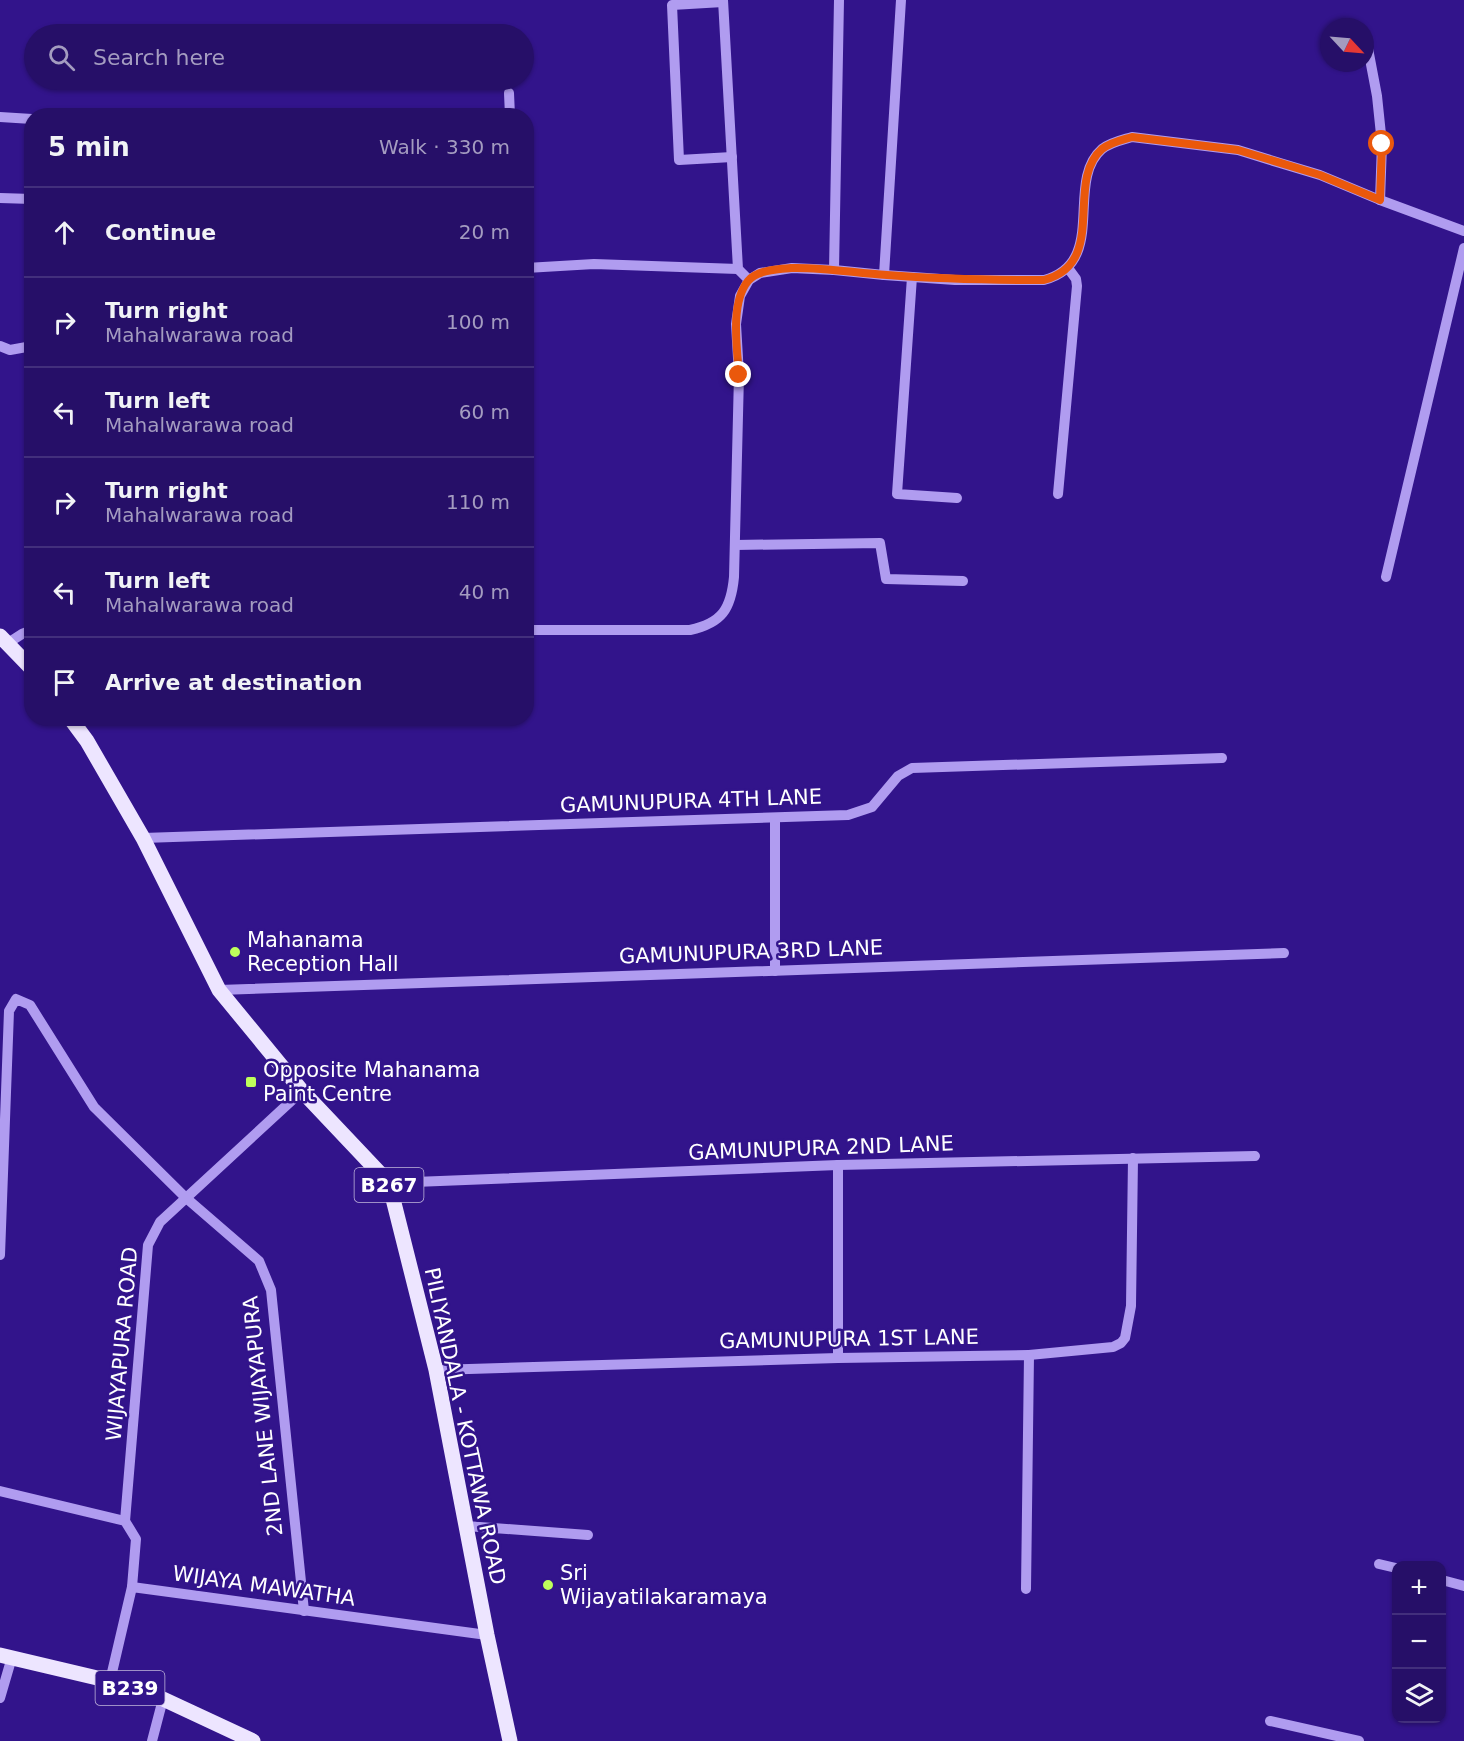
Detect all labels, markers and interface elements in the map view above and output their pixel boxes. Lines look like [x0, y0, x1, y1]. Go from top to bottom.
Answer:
north arrow [1320, 18, 1374, 72]
search box [24, 24, 534, 90]
icon: search [45, 41, 78, 74]
text: Search here [93, 45, 225, 70]
route start [1368, 130, 1394, 156]
text: 5 min [48, 132, 130, 162]
text: Walk · 330 m [379, 135, 510, 159]
icon: ahead [48, 216, 81, 249]
text: Continue [105, 220, 216, 245]
text: 20 m [459, 220, 510, 244]
text: Turn right [105, 298, 228, 323]
icon: right [48, 306, 81, 339]
text: 100 m [446, 310, 510, 334]
text: Mahalwarawa road [105, 323, 294, 347]
route end [725, 361, 751, 387]
text: Turn left [105, 388, 210, 413]
icon: left [48, 396, 81, 429]
text: 60 m [459, 400, 510, 424]
text: Mahalwarawa road [105, 413, 294, 437]
text: Turn right [105, 478, 228, 503]
icon: right [48, 486, 81, 519]
text: 110 m [446, 490, 510, 514]
text: Mahalwarawa road [105, 503, 294, 527]
text: Turn left [105, 568, 210, 593]
icon: left [48, 576, 81, 609]
text: 40 m [459, 580, 510, 604]
text: Mahalwarawa road [105, 593, 294, 617]
icon: arrive [48, 666, 81, 699]
text: Arrive at destination [105, 670, 362, 695]
street label: GAMUNUPURA 4TH LANE [560, 784, 822, 818]
place label: Mahanama Reception Hall [247, 928, 399, 976]
street label: GAMUNUPURA 3RD LANE [618, 935, 884, 969]
marker: Mahanama Reception Hall [228, 945, 242, 959]
place label: Opposite Mahanama Paint Centre [263, 1058, 480, 1106]
marker: Opposite Mahanama Paint Centre [244, 1075, 258, 1089]
street label: GAMUNUPURA 2ND LANE [688, 1131, 954, 1165]
road number: B267 [354, 1168, 424, 1202]
street label: WIJAYAPURA ROAD [102, 1246, 142, 1442]
street label: PILIYANDALA - KOTTAWA ROAD [420, 1265, 510, 1587]
street label: 2ND LANE WIJAYAPURA [238, 1294, 288, 1537]
street label: GAMUNUPURA 1ST LANE [719, 1325, 979, 1353]
street label: WIJAYA MAWATHA [171, 1561, 358, 1611]
place label: Sri Wijayatilakaramaya [560, 1561, 768, 1609]
map controls [1392, 1561, 1446, 1723]
button: + [1392, 1561, 1446, 1615]
marker: Sri Wijayatilakaramaya [541, 1578, 555, 1592]
button: − [1392, 1615, 1446, 1669]
button: layers [1392, 1669, 1446, 1723]
road number: B239 [96, 1671, 164, 1705]

